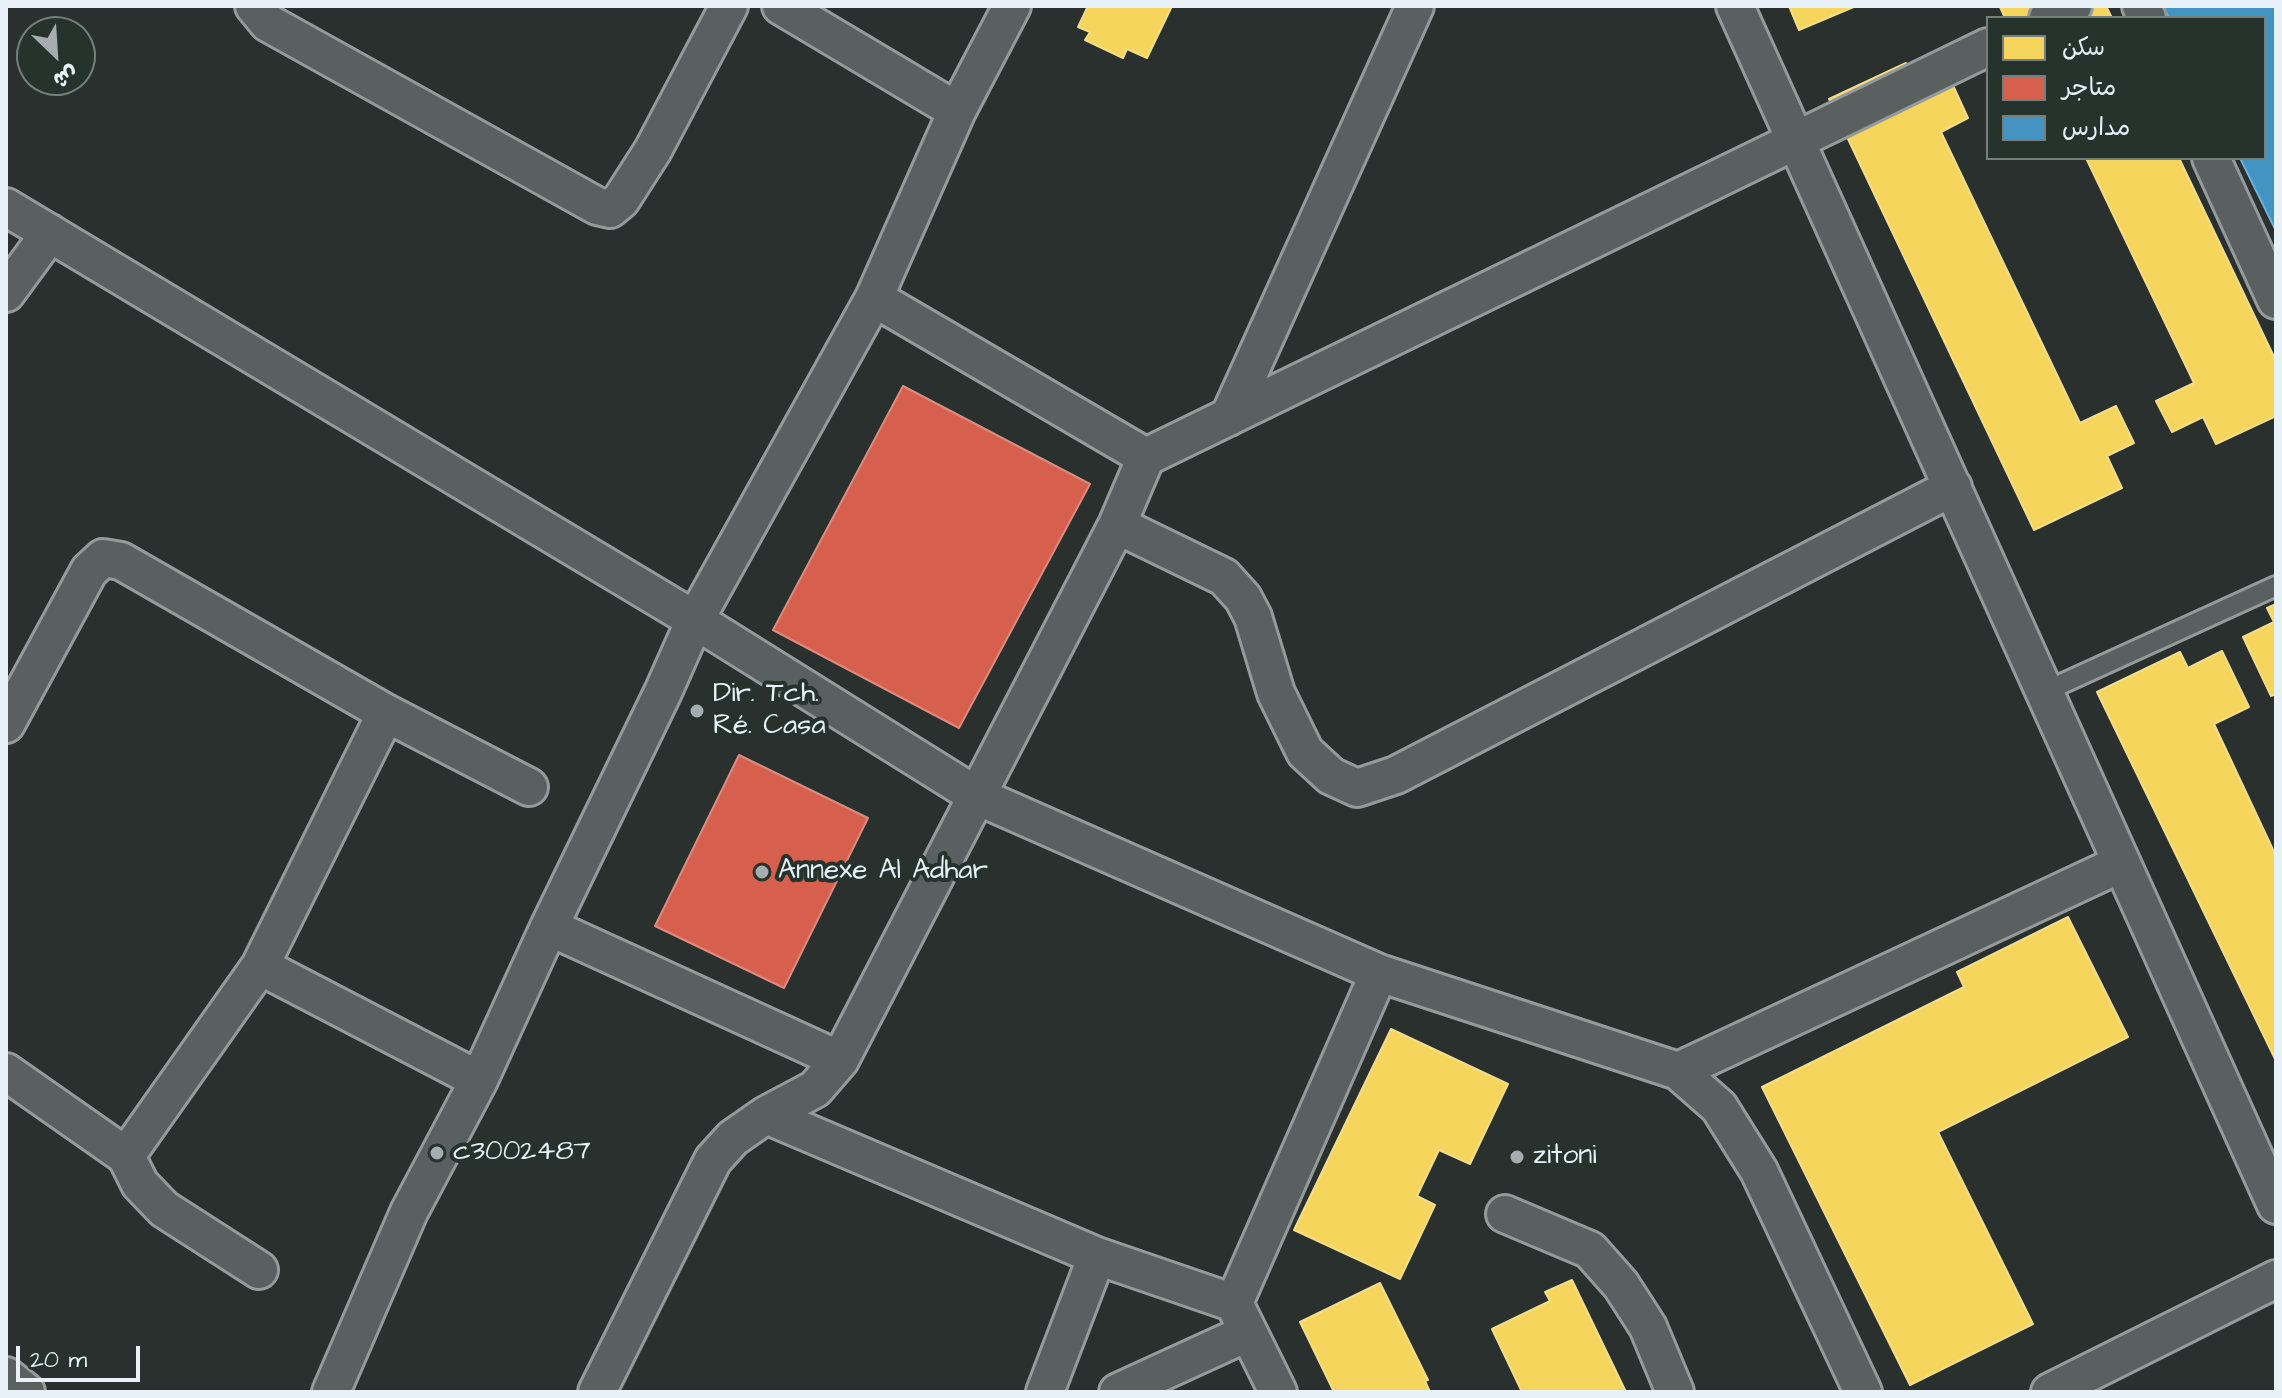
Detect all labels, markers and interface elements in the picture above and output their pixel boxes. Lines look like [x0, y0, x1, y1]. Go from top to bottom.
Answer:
north arrow [16, 16, 96, 96]
legend [1986, 16, 2266, 160]
text: سكن [2062, 31, 2105, 65]
text: ش [48, 57, 83, 96]
text: متاجر [2062, 71, 2116, 105]
text: مدارس [2062, 111, 2130, 145]
place label: Dir. Tch. Ré. Casa [713, 678, 826, 744]
marker: Dir. Tch. Ré. Casa [688, 702, 706, 720]
place label: Annexe Al Adhar [778, 855, 988, 889]
marker: Annexe Al Adhar [753, 863, 771, 881]
place label: c3002487 [453, 1136, 591, 1170]
place label: zitoni [1533, 1140, 1596, 1174]
marker: c3002487 [428, 1144, 446, 1162]
marker: zitoni [1508, 1148, 1526, 1166]
scale bar [20, 1330, 144, 1380]
text: 20 m [30, 1343, 87, 1377]

